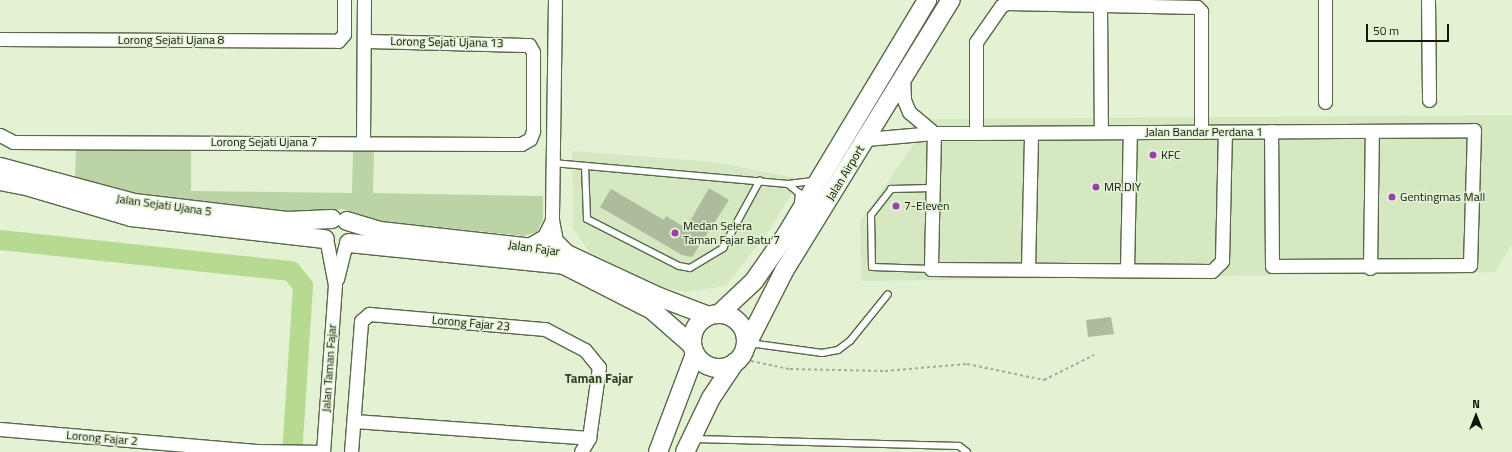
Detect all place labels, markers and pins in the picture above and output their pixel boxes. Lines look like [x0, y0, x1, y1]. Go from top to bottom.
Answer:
place label: KFC [1161, 148, 1181, 162]
marker: KFC [1148, 150, 1158, 160]
place label: MR.DIY [1104, 180, 1141, 194]
marker: MR.DIY [1091, 182, 1101, 192]
place label: Gentingmas Mall [1400, 190, 1485, 204]
marker: Gentingmas Mall [1387, 192, 1397, 202]
place label: 7-Eleven [904, 199, 950, 213]
marker: 7-Eleven [891, 201, 901, 211]
place label: Medan Selera Taman Fajar Batu 7 [683, 219, 780, 247]
marker: Medan Selera Taman Fajar Batu 7 [670, 228, 680, 238]

